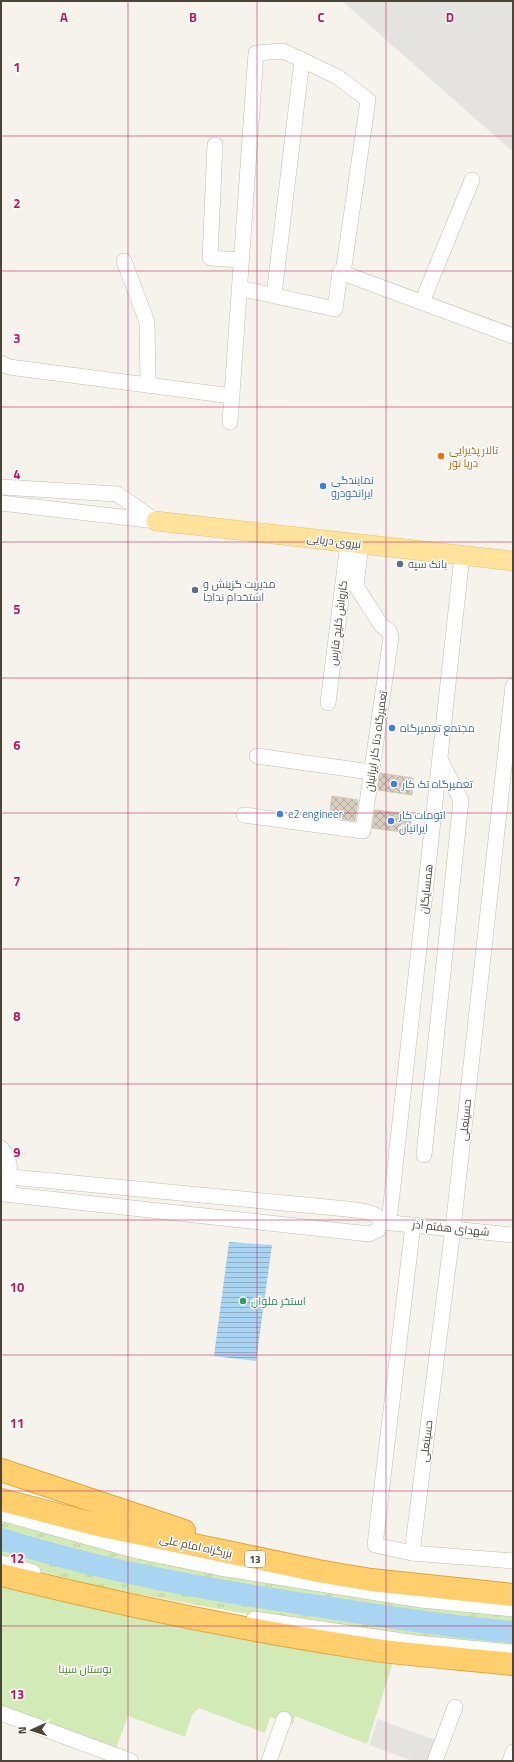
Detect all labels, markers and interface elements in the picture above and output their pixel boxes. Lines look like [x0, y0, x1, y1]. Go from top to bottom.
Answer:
text: A [60, 7, 68, 27]
text: B [189, 7, 197, 27]
text: C [317, 7, 325, 27]
text: D [446, 7, 454, 27]
text: 1 [13, 57, 21, 77]
text: 2 [13, 193, 21, 213]
text: 3 [13, 328, 21, 348]
place label: تالار پذیرایی دریا نور [448, 442, 498, 471]
marker: تالار پذیرایی دریا نور [436, 451, 446, 461]
text: 4 [13, 464, 21, 484]
place label: نمایندگی ایرانخودرو [331, 472, 374, 501]
marker: نمایندگی ایرانخودرو [318, 481, 328, 491]
street label: نیروی دریایی [306, 530, 362, 552]
place label: بانک سپه [408, 556, 447, 572]
marker: بانک سپه [395, 559, 405, 569]
place label: مدیریت گزینش و استخدام نداجا [203, 576, 276, 605]
street label: کارواش خلیج فارس [325, 579, 351, 667]
marker: مدیریت گزینش و استخدام نداجا [190, 585, 200, 595]
text: 5 [13, 599, 21, 619]
street label: تعمیرگاه دنا کار ایرانیان [361, 689, 391, 792]
place label: مجتمع تعمیرگاه [400, 720, 475, 736]
marker: مجتمع تعمیرگاه [387, 723, 397, 733]
text: 6 [13, 735, 21, 755]
place label: تعمیرگاه تک کار [401, 776, 473, 792]
marker: تعمیرگاه تک کار [389, 779, 399, 789]
place label: e2 engineer [288, 806, 343, 822]
place label: اتومات کار ایرانیان [398, 807, 446, 836]
marker: e2 engineer [275, 809, 285, 819]
marker: اتومات کار ایرانیان [386, 816, 396, 826]
street label: همسایگان [415, 863, 437, 915]
text: 7 [13, 871, 21, 891]
text: 8 [13, 1006, 21, 1026]
street label: حسینعلی [455, 1098, 475, 1142]
text: 9 [13, 1142, 21, 1162]
street label: شهدای هفتم آذر [411, 1216, 490, 1240]
text: 10 [10, 1277, 24, 1297]
place label: استخر ملوان [251, 1293, 306, 1309]
marker: استخر ملوان [238, 1296, 248, 1306]
text: 11 [10, 1413, 24, 1433]
street label: حسینعلی [415, 1419, 437, 1463]
street label: بزرگراه امام علی [158, 1530, 234, 1562]
text: 12 [10, 1548, 24, 1568]
road number: 13 [245, 1551, 265, 1567]
park label: بوستان سینا [58, 1661, 112, 1677]
text: 13 [10, 1684, 24, 1704]
north arrow [12, 1710, 52, 1750]
text: N [14, 1726, 30, 1735]

